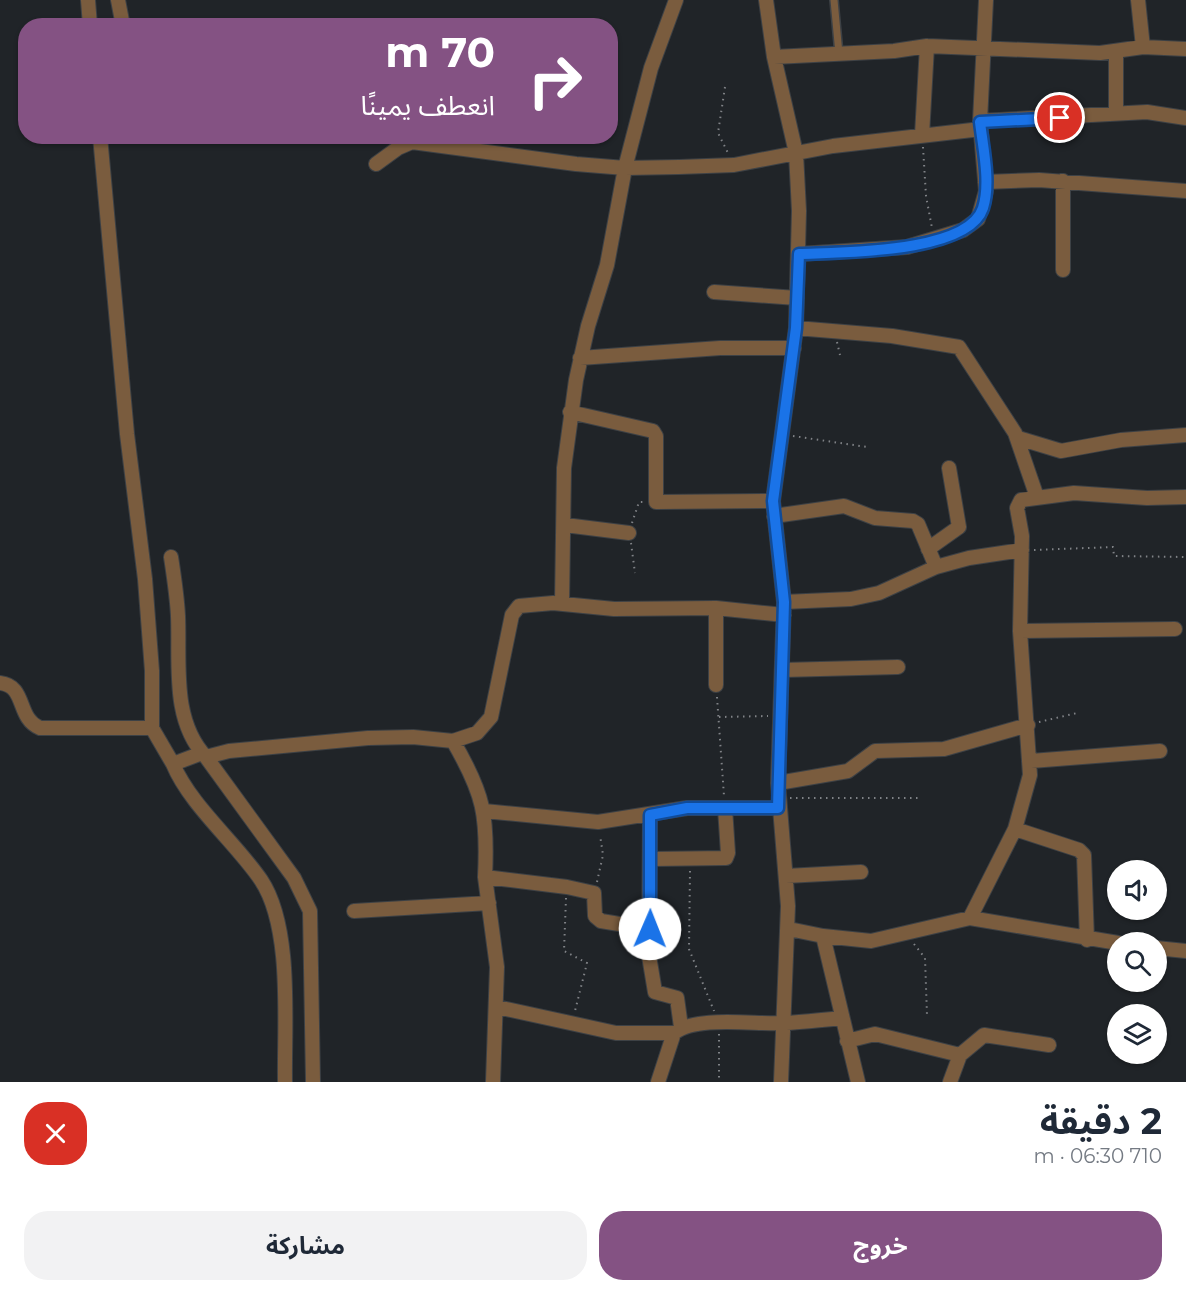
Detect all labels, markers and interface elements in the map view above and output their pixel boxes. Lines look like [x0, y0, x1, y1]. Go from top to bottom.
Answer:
text: 70 m [385, 26, 495, 78]
icon: right [516, 42, 594, 120]
text: انعطف يمينًا [360, 89, 495, 122]
pin [1034, 92, 1085, 143]
icon: arrive [1043, 101, 1076, 134]
map controls [1107, 860, 1167, 1064]
button: sound [1107, 860, 1167, 920]
position arrow [618, 897, 682, 961]
button: search [1107, 932, 1167, 992]
button: layers [1107, 1004, 1167, 1064]
text: 2 دقيقة [1040, 1099, 1162, 1143]
button: close [24, 1102, 87, 1165]
text: 710 m · 06:30 [1033, 1144, 1162, 1168]
button: مشاركة [24, 1211, 587, 1280]
button: خروج [599, 1211, 1162, 1280]

